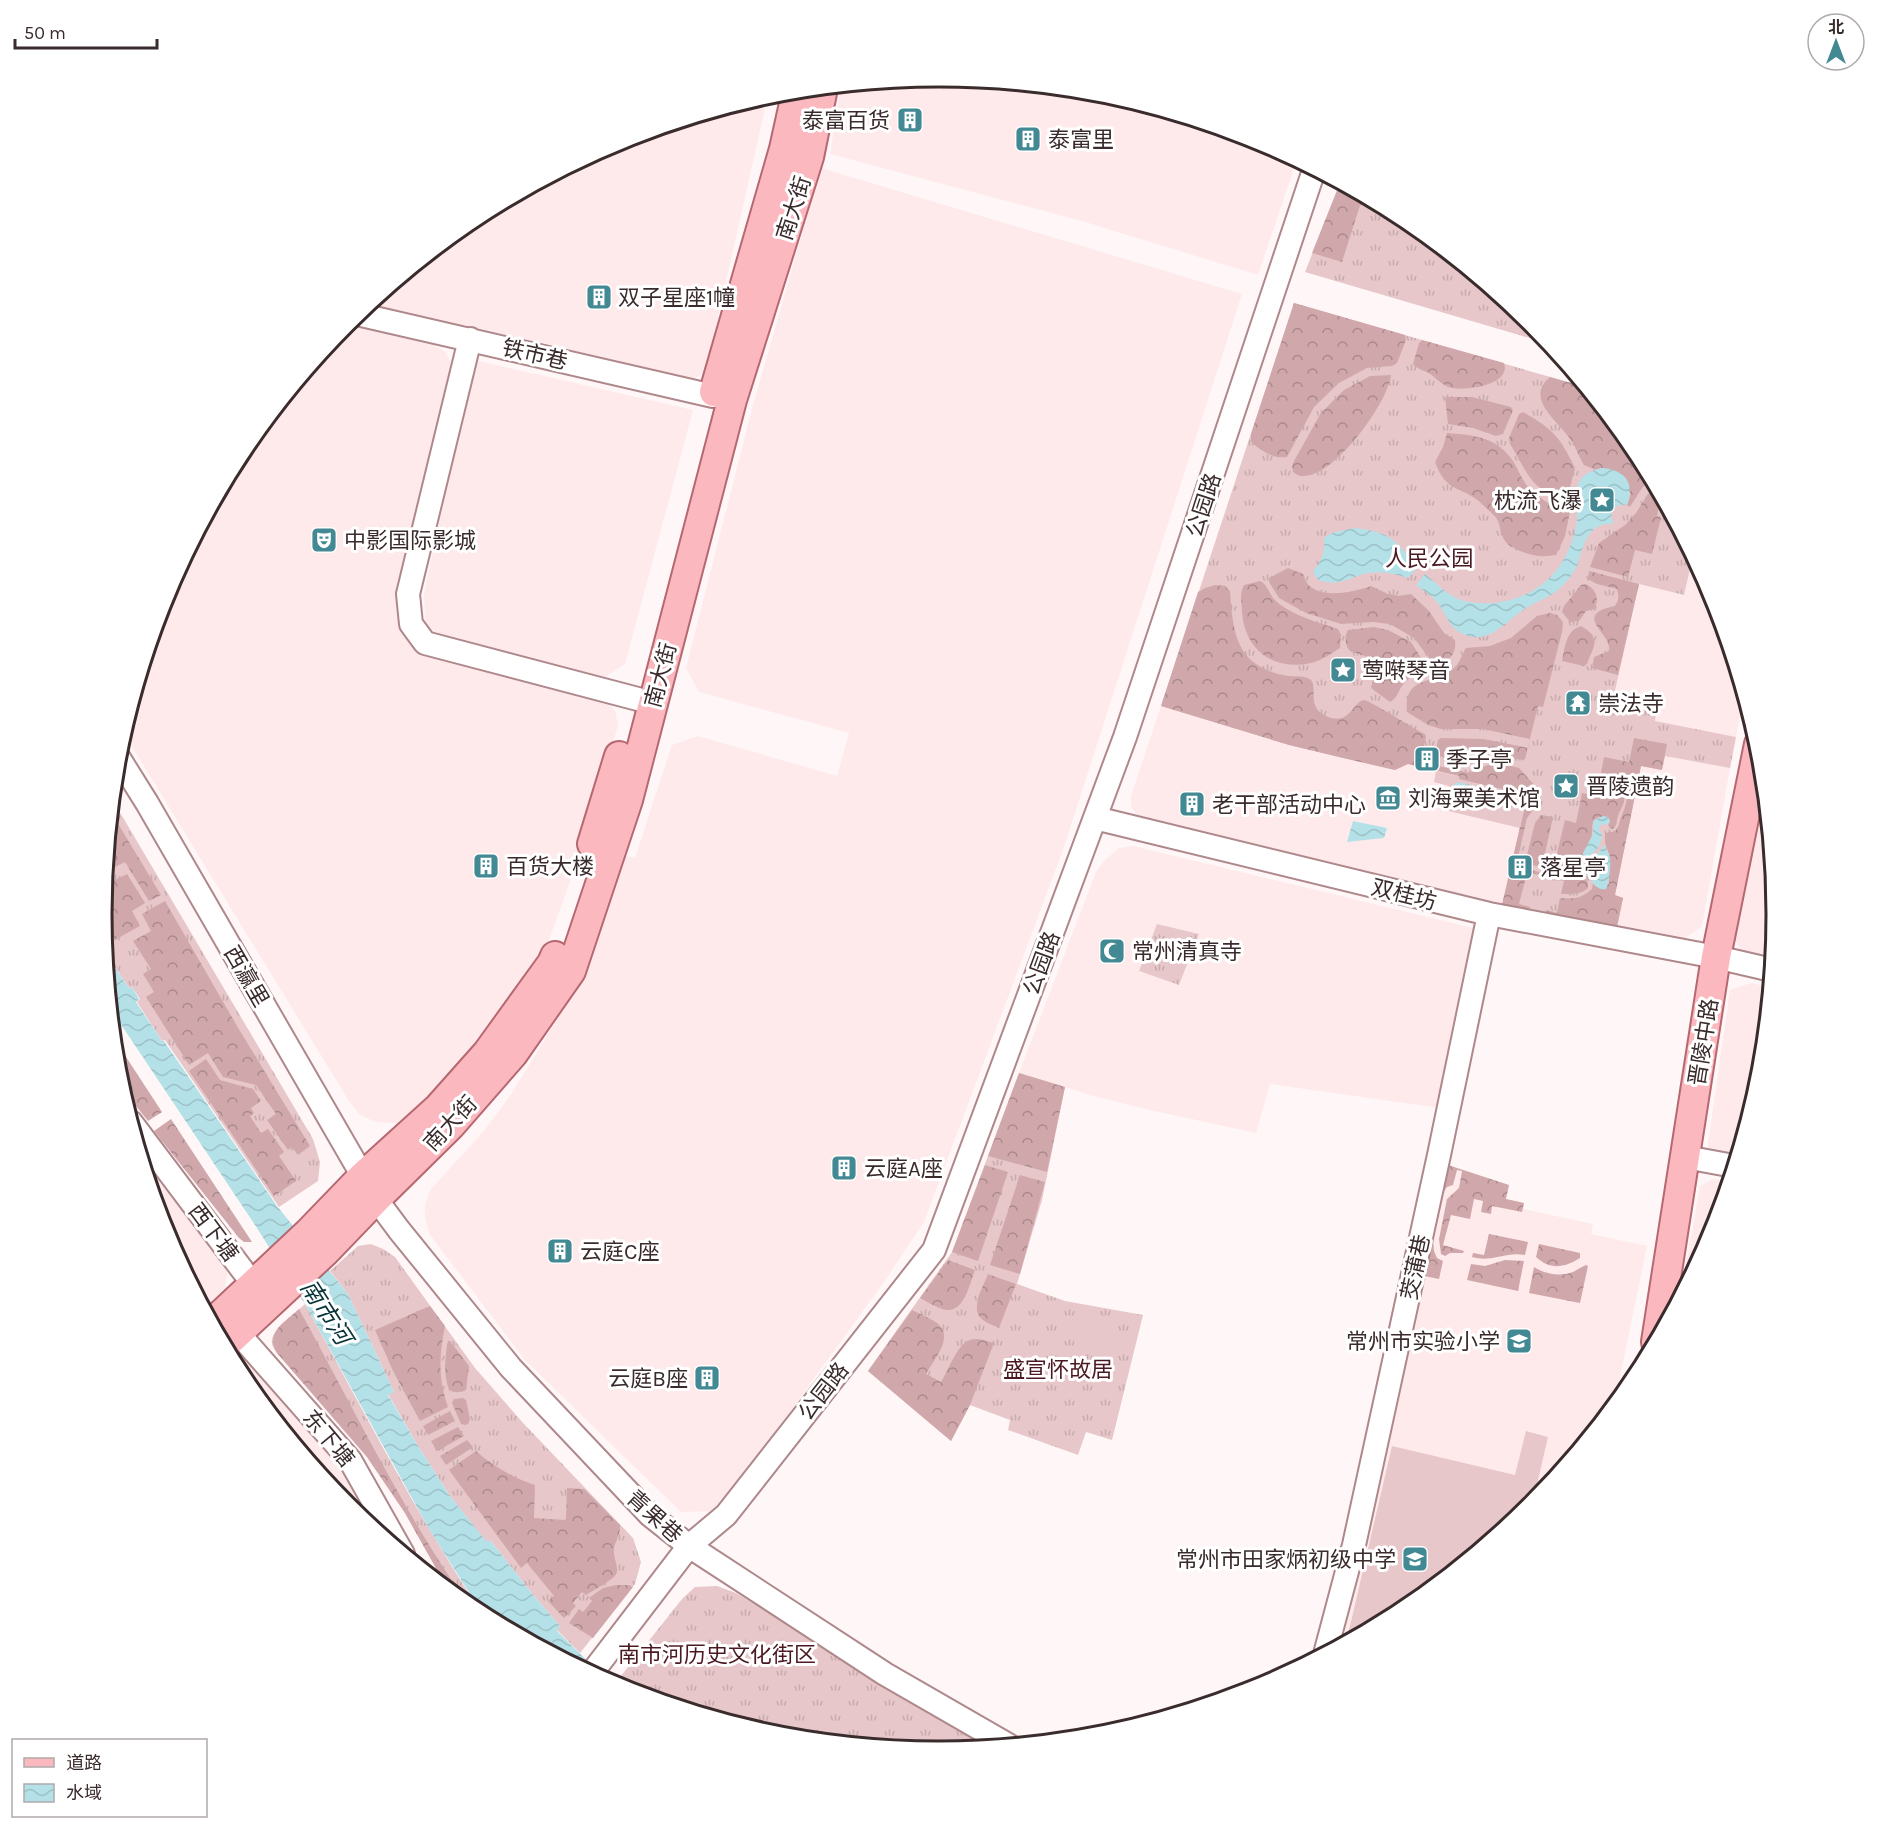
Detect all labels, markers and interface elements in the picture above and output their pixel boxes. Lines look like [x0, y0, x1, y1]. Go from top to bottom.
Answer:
scale bar [15, 12, 158, 50]
north arrow [1806, 12, 1866, 72]
text: 北 [1828, 18, 1844, 37]
text: 50 m [24, 22, 66, 44]
building icon: 泰富百货 [895, 105, 925, 135]
place label: 泰富百货 [802, 108, 890, 134]
building icon: 泰富里 [1013, 124, 1043, 154]
place label: 泰富里 [1048, 127, 1114, 153]
street label: 南大街 [771, 173, 817, 244]
building icon: 双子星座1幢 [584, 282, 614, 312]
place label: 双子星座1幢 [618, 285, 735, 311]
street label: 铁市巷 [500, 335, 570, 375]
street label: 公园路 [1181, 470, 1227, 541]
place icon: 枕流飞瀑 [1587, 485, 1617, 515]
place label: 枕流飞瀑 [1494, 488, 1582, 514]
theatre icon: 中影国际影城 [309, 525, 339, 555]
place label: 中影国际影城 [344, 528, 476, 554]
park label: 人民公园 [1385, 546, 1473, 572]
street label: 南大街 [640, 640, 682, 711]
place icon: 莺啭琴音 [1328, 655, 1358, 685]
place label: 莺啭琴音 [1362, 658, 1450, 684]
temple icon: 崇法寺 [1563, 688, 1593, 718]
place label: 崇法寺 [1598, 691, 1664, 717]
building icon: 季子亭 [1412, 744, 1442, 774]
place label: 季子亭 [1446, 747, 1512, 773]
place icon: 晋陵遗韵 [1551, 771, 1581, 801]
place label: 晋陵遗韵 [1586, 774, 1674, 800]
museum icon: 刘海粟美术馆 [1373, 783, 1403, 813]
place label: 刘海粟美术馆 [1408, 786, 1540, 812]
building icon: 老干部活动中心 [1177, 789, 1207, 819]
place label: 老干部活动中心 [1212, 792, 1366, 818]
building icon: 百货大楼 [471, 851, 501, 881]
building icon: 落星亭 [1505, 852, 1535, 882]
place label: 百货大楼 [506, 854, 594, 880]
place label: 落星亭 [1540, 855, 1606, 881]
street label: 双桂坊 [1369, 874, 1439, 916]
street label: 公园路 [1018, 928, 1065, 999]
mosque icon: 常州清真寺 [1097, 936, 1127, 966]
place label: 常州清真寺 [1132, 939, 1242, 965]
street label: 西瀛里 [218, 941, 274, 1012]
street label: 晋陵中路 [1684, 997, 1724, 1088]
street label: 南大街 [419, 1091, 483, 1157]
building icon: 云庭A座 [829, 1153, 859, 1183]
place label: 云庭A座 [864, 1156, 943, 1182]
street label: 西下塘 [183, 1198, 243, 1267]
street label: 茭蒲巷 [1396, 1232, 1436, 1302]
building icon: 云庭C座 [545, 1236, 575, 1266]
place label: 云庭C座 [580, 1239, 660, 1265]
water label: 南市河 [295, 1274, 360, 1353]
school or university icon: 常州市实验小学 [1504, 1326, 1534, 1356]
place label: 常州市实验小学 [1346, 1329, 1500, 1355]
park label: 盛宣怀故居 [1003, 1357, 1113, 1383]
street label: 公园路 [793, 1358, 854, 1426]
building icon: 云庭B座 [692, 1363, 722, 1393]
place label: 云庭B座 [608, 1366, 688, 1392]
street label: 东下塘 [297, 1405, 359, 1472]
street label: 青果巷 [621, 1485, 688, 1548]
school or university icon: 常州市田家炳初级中学 [1400, 1544, 1430, 1574]
place label: 常州市田家炳初级中学 [1176, 1547, 1396, 1573]
park label: 南市河历史文化街区 [618, 1642, 816, 1668]
legend [12, 1739, 207, 1817]
text: 道路 [66, 1752, 102, 1774]
text: 水域 [66, 1782, 102, 1804]

